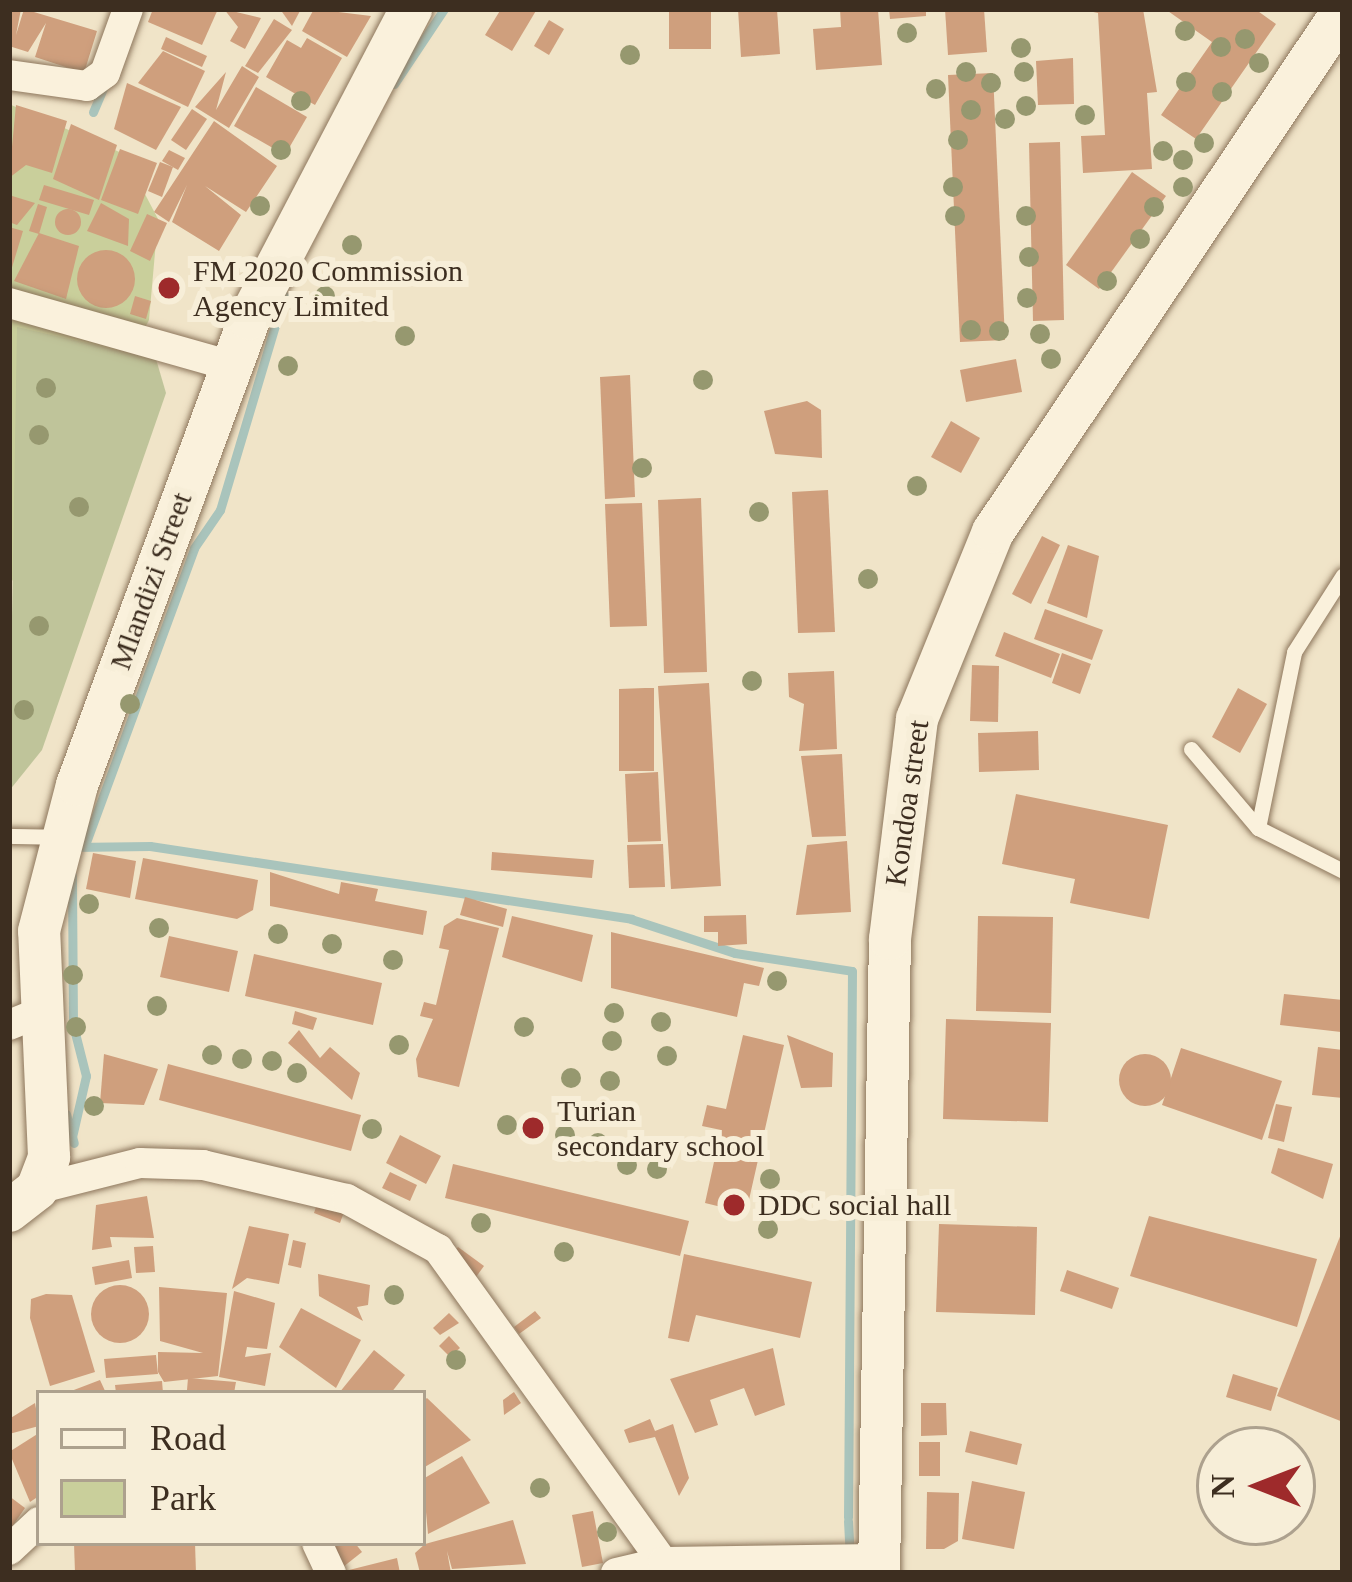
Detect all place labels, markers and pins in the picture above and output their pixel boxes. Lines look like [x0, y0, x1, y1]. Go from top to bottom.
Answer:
place label: FM 2020 Commission Agency Limited [193, 253, 463, 324]
marker: FM 2020 Commission Agency Limited [156, 275, 182, 301]
place label: Turian secondary school [557, 1093, 764, 1164]
marker: Turian secondary school [520, 1115, 546, 1141]
place label: DDC social hall [758, 1187, 951, 1223]
marker: DDC social hall [721, 1192, 747, 1218]

